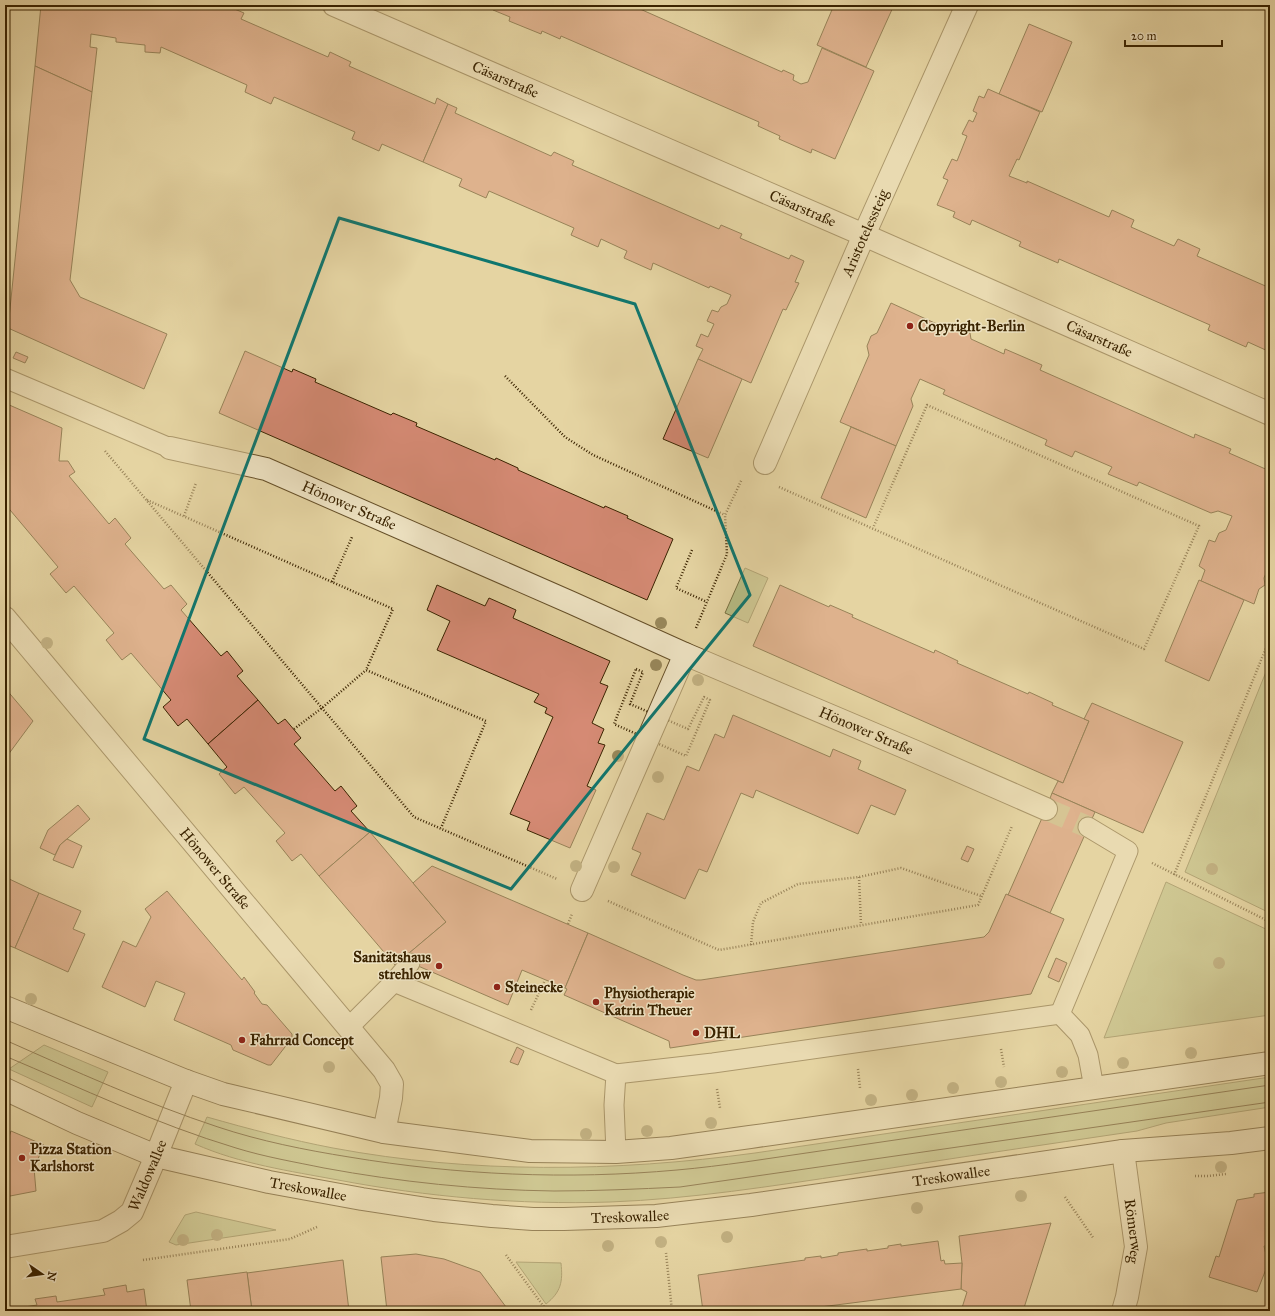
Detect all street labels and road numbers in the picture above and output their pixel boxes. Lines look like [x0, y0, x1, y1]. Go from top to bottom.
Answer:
street label: Cäsarstraße [469, 57, 542, 102]
street label: Aristotelessteig [838, 185, 893, 280]
street label: Cäsarstraße [767, 186, 839, 231]
street label: Cäsarstraße [1063, 316, 1135, 361]
street label: Hönower Straße [299, 477, 399, 534]
street label: Hönower Straße [816, 703, 916, 759]
street label: Hönower Straße [176, 824, 254, 913]
street label: Waldowallee [125, 1137, 171, 1214]
street label: Treskowallee [911, 1161, 991, 1190]
street label: Treskowallee [268, 1173, 348, 1205]
street label: Römerweg [1121, 1198, 1145, 1266]
street label: Treskowallee [591, 1206, 670, 1227]

